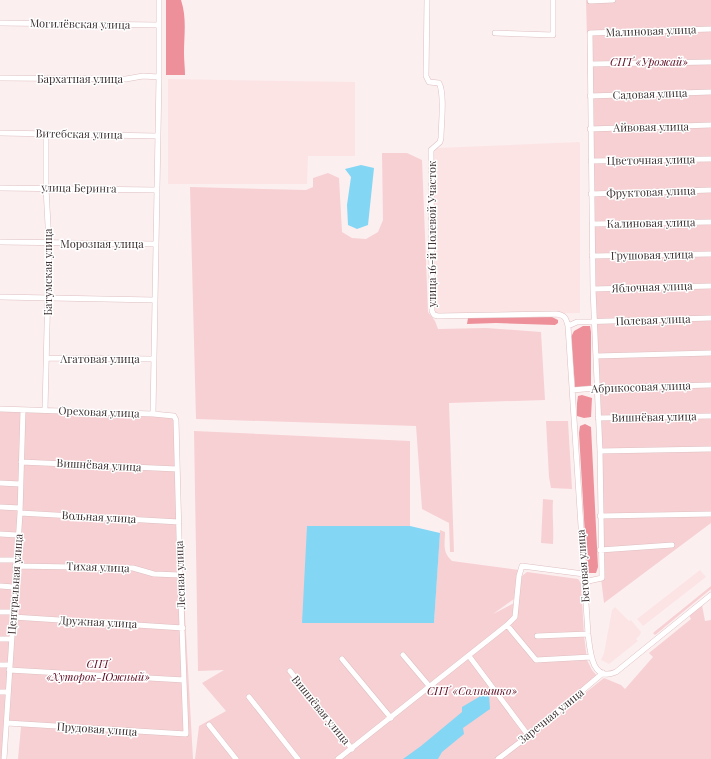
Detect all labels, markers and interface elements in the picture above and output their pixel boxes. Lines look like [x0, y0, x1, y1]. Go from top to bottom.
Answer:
street label: Могилёвская улица [30, 15, 131, 32]
street label: Малиновая улица [605, 21, 697, 40]
park label: СНТ «Урожай» [610, 54, 688, 69]
street label: Бархатная улица [37, 71, 124, 86]
street label: Садовая улица [612, 85, 688, 102]
street label: Айвовая улица [612, 118, 689, 135]
street label: Витебская улица [35, 125, 123, 142]
street label: Цветочная улица [607, 151, 696, 168]
street label: улица 16-й Полевой Участок [424, 160, 439, 308]
street label: улица Беринга [40, 179, 117, 196]
street label: Фруктовая улица [606, 182, 696, 201]
street label: Калиновая улица [607, 214, 696, 231]
street label: Батумская улица [40, 228, 55, 315]
street label: Морозная улица [60, 236, 144, 251]
street label: Грушовая улица [610, 246, 694, 263]
street label: Яблочная улица [610, 278, 693, 295]
street label: Полевая улица [615, 311, 691, 328]
street label: Агатовая улица [59, 351, 140, 366]
street label: Абрикосовая улица [590, 377, 692, 396]
street label: Ореховая улица [58, 403, 140, 420]
street label: Вишнёвая улица [611, 408, 697, 425]
street label: Вишнёвая улица [56, 455, 142, 474]
street label: Вольная улица [61, 507, 137, 526]
street label: Беговая улица [572, 529, 593, 603]
street label: Центральная улица [3, 533, 26, 635]
street label: Лесная улица [171, 540, 188, 611]
street label: Тихая улица [66, 558, 130, 575]
street label: Дружная улица [58, 612, 138, 631]
park label: СНТ «Хуторок-Южный» [46, 656, 150, 684]
street label: Вишнёвая улица [289, 672, 354, 748]
park label: СНТ «Солнышко» [427, 683, 517, 698]
street label: Заречная улица [515, 684, 587, 747]
street label: Прудовая улица [56, 718, 138, 739]

